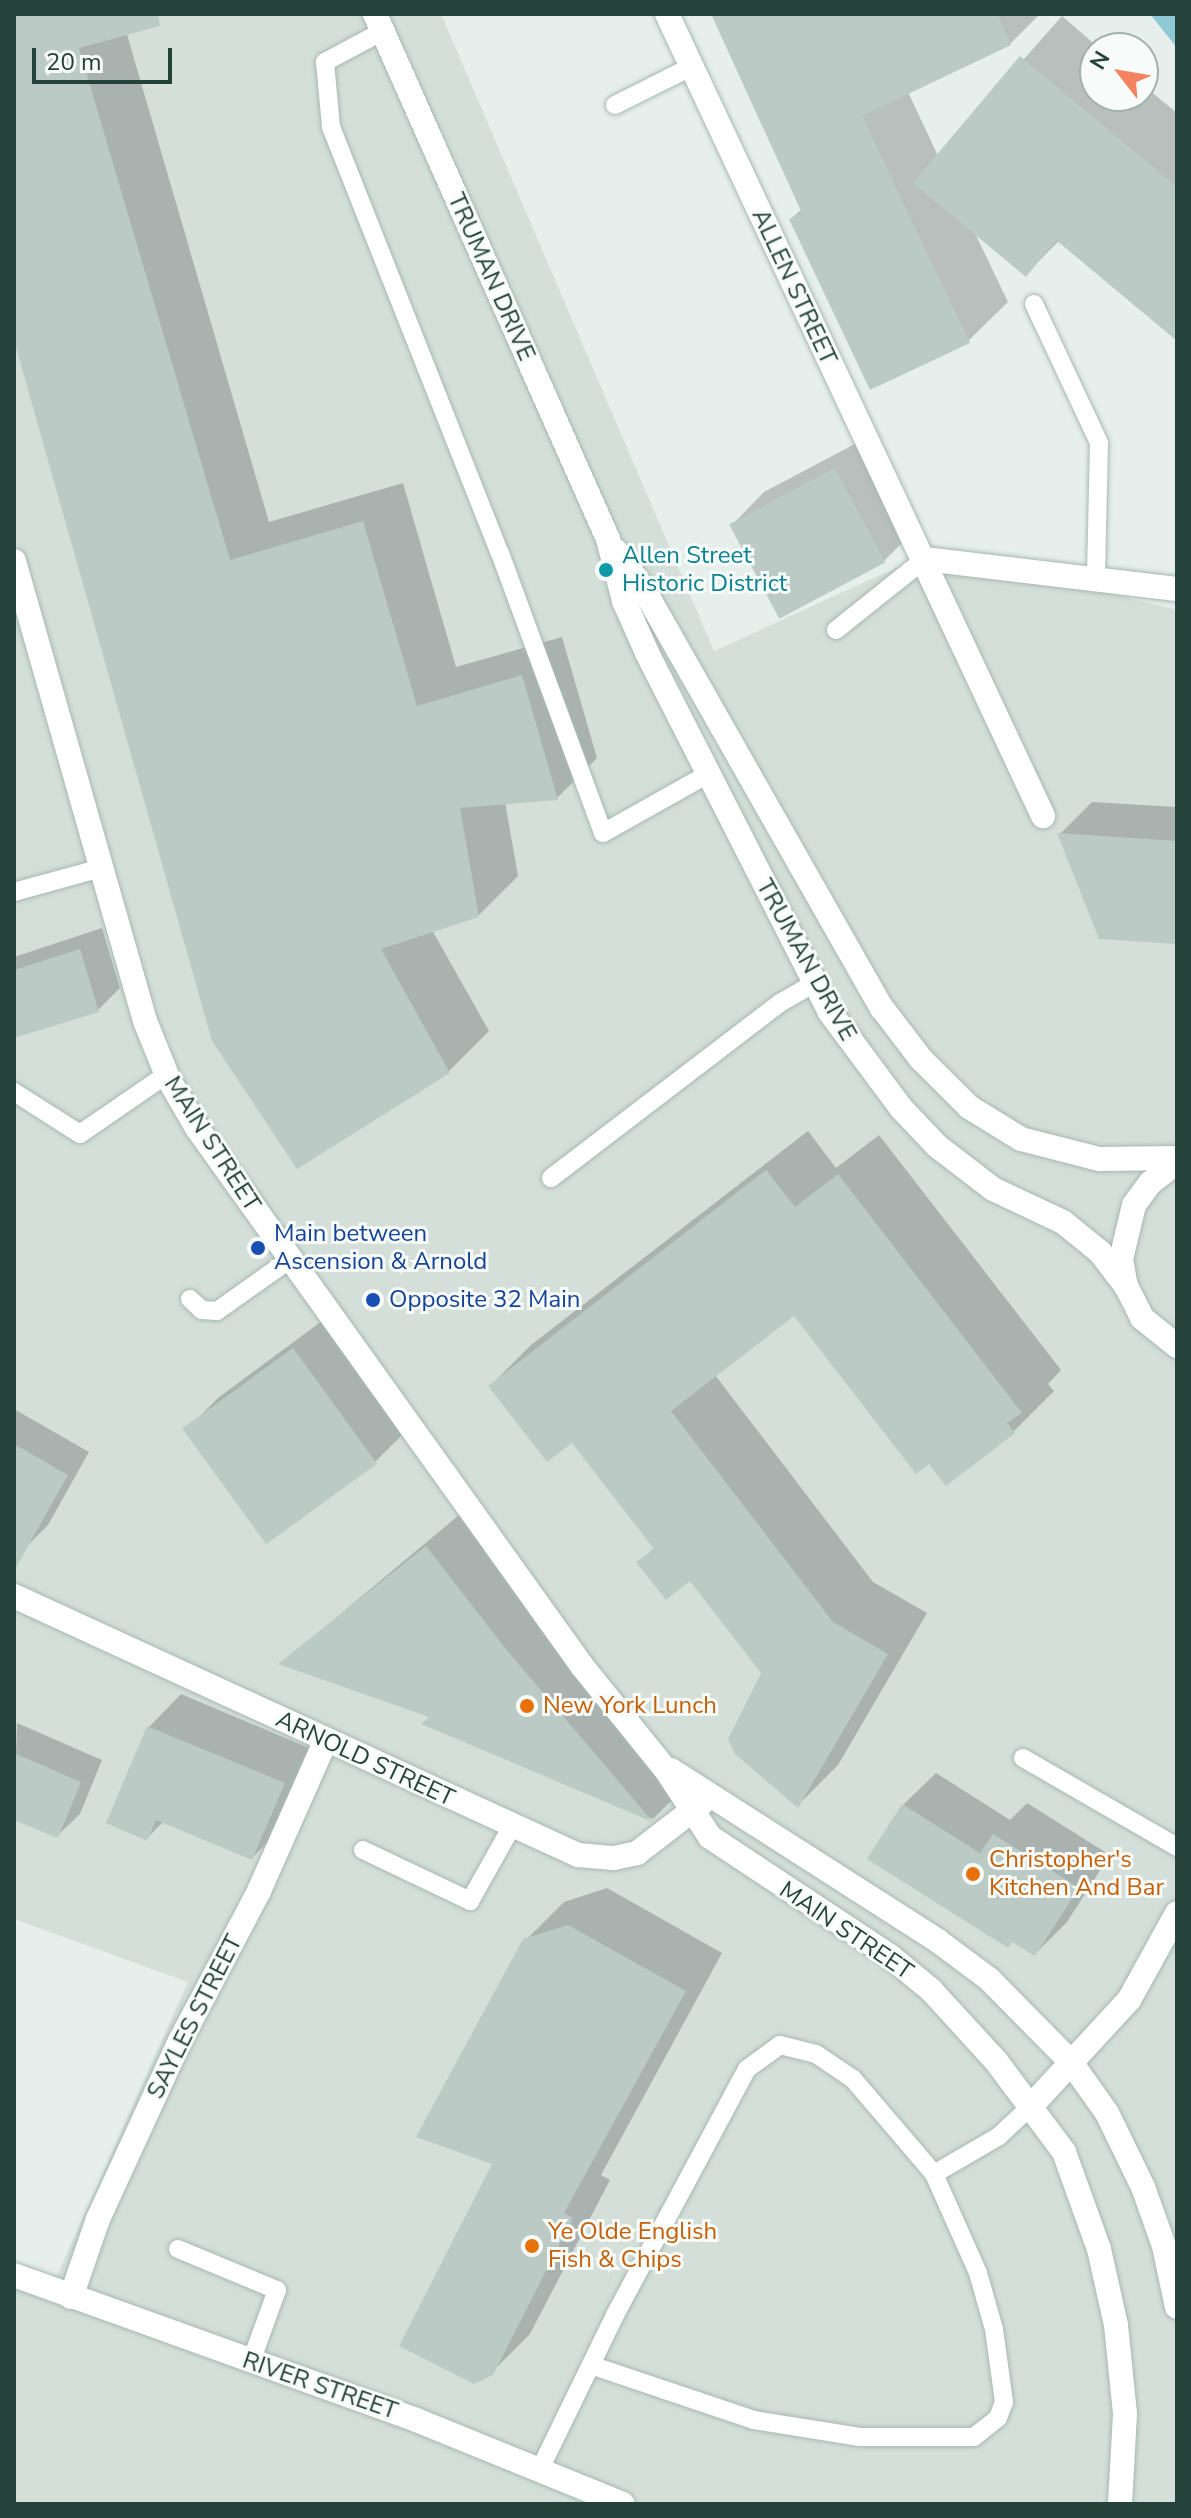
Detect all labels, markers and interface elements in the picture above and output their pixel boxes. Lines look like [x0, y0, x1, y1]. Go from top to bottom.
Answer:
scale bar [36, 32, 176, 82]
north arrow [1079, 32, 1159, 112]
text: 20 m [46, 46, 102, 78]
text: N [1083, 46, 1117, 75]
street label: TRUMAN DRIVE [441, 189, 541, 365]
street label: ALLEN STREET [745, 205, 843, 369]
place label: Allen Street Historic District [622, 542, 787, 598]
marker: Allen Street Historic District [597, 561, 615, 579]
street label: TRUMAN DRIVE [750, 874, 862, 1046]
street label: MAIN STREET [158, 1071, 266, 1217]
place label: Main between Ascension & Arnold [274, 1220, 487, 1276]
marker: Main between Ascension & Arnold [249, 1239, 267, 1257]
place label: Opposite 32 Main [389, 1286, 580, 1314]
marker: Opposite 32 Main [364, 1291, 382, 1309]
place label: New York Lunch [543, 1692, 717, 1720]
marker: New York Lunch [518, 1697, 536, 1715]
street label: ARNOLD STREET [271, 1705, 459, 1813]
place label: Christopher's Kitchen And Bar [989, 1846, 1164, 1902]
marker: Christopher's Kitchen And Bar [964, 1865, 982, 1883]
street label: MAIN STREET [774, 1876, 918, 1986]
street label: SAYLES STREET [141, 1930, 249, 2104]
place label: Ye Olde English Fish & Chips [548, 2218, 717, 2274]
marker: Ye Olde English Fish & Chips [523, 2237, 541, 2255]
street label: RIVER STREET [239, 2346, 401, 2426]

